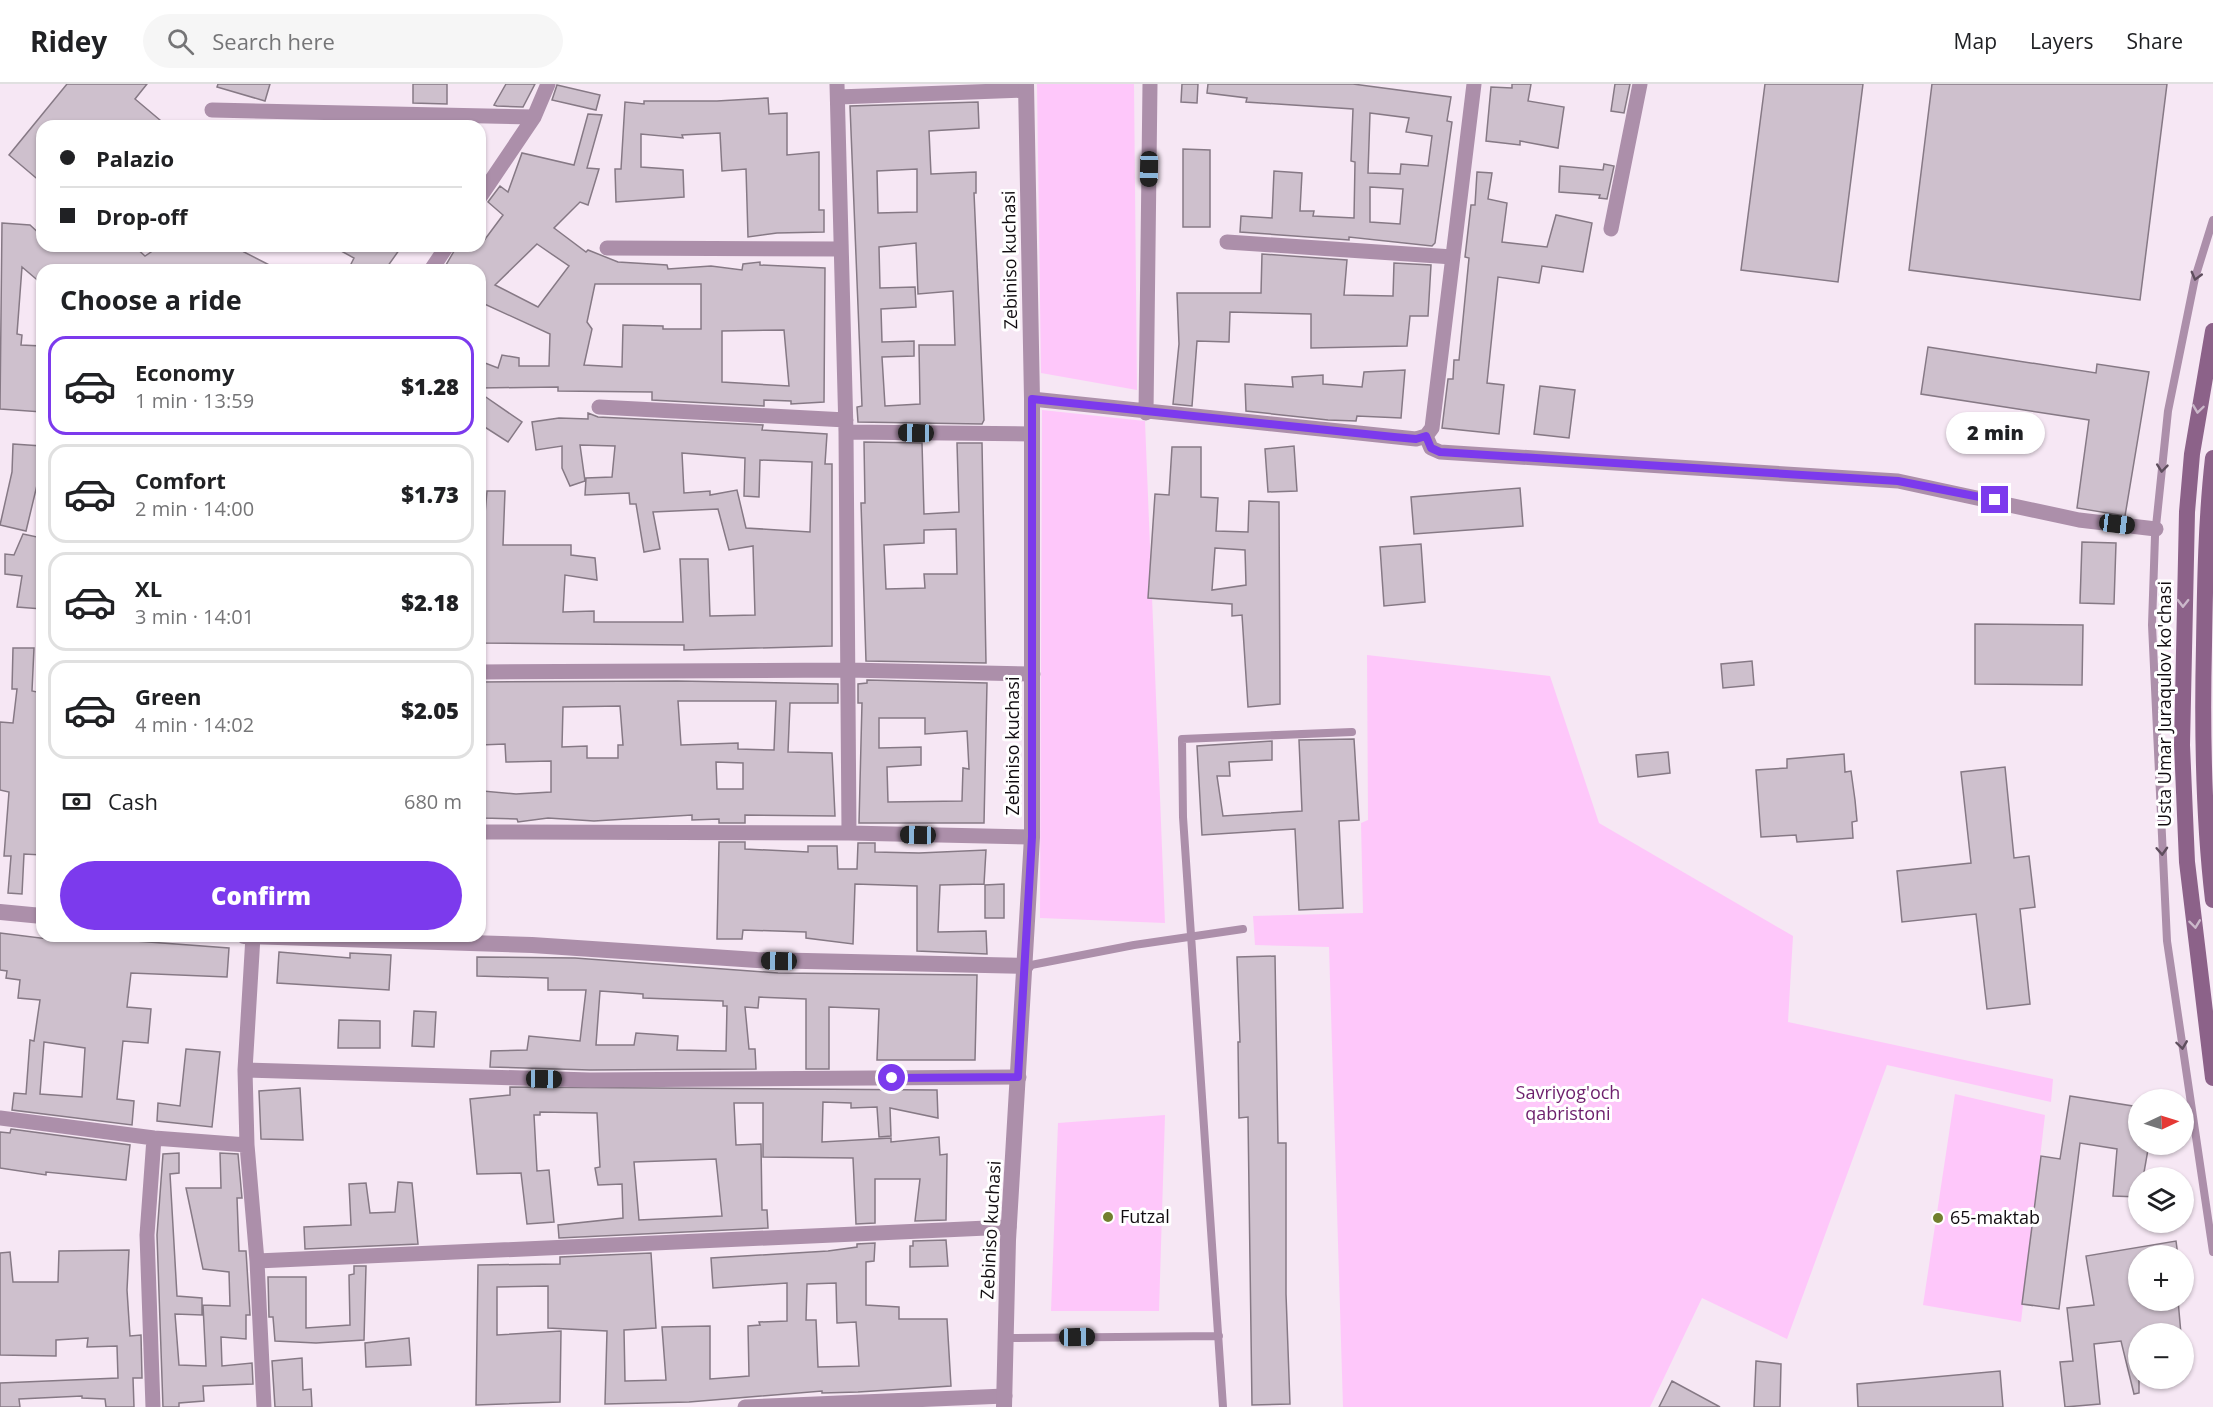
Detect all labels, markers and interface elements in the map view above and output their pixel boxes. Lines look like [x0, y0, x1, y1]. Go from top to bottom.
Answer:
search box [143, 14, 563, 68]
text: Ridey [30, 22, 107, 60]
icon: search [164, 25, 197, 58]
text: Search here [212, 26, 335, 56]
text: Map [1954, 27, 1997, 55]
text: Layers [2030, 27, 2094, 55]
text: Share [2127, 27, 2183, 55]
text: Palazio [96, 143, 174, 173]
car [1140, 151, 1158, 187]
street label: Zebiniso kuchasi [996, 190, 1022, 330]
text: Drop-off [96, 201, 188, 231]
one-way arrow [2191, 270, 2203, 281]
text: Choose a ride [60, 281, 242, 318]
text: Economy [135, 357, 234, 387]
icon: car [63, 359, 117, 413]
text: $1.28 [401, 371, 459, 401]
text: 1 min · 13:59 [135, 387, 254, 414]
one-way arrow [2193, 404, 2205, 413]
callout: 2 min [1946, 413, 2044, 455]
text: 2 min [1967, 419, 2024, 446]
car [898, 424, 934, 442]
one-way arrow [2156, 463, 2169, 472]
text: Comfort [135, 465, 226, 495]
icon: car [63, 467, 117, 521]
text: $1.73 [401, 479, 459, 509]
route end [1981, 486, 2008, 513]
text: 2 min · 14:00 [135, 495, 254, 522]
car [2098, 513, 2136, 535]
text: XL [135, 573, 162, 603]
icon: car [63, 575, 117, 629]
street label: Usta Umar Juraqulov ko'chasi [2152, 581, 2176, 827]
text: $2.18 [401, 587, 459, 617]
one-way arrow [2177, 599, 2190, 608]
text: 3 min · 14:01 [135, 603, 254, 630]
street label: Zebiniso kuchasi [1000, 677, 1024, 815]
text: Green [135, 681, 201, 711]
icon: car [63, 683, 117, 737]
text: $2.05 [401, 695, 459, 725]
text: 4 min · 14:02 [135, 711, 254, 738]
icon: cash [60, 785, 93, 818]
text: Cash [108, 786, 158, 816]
text: 680 m [404, 788, 462, 815]
car [900, 826, 936, 844]
one-way arrow [2155, 847, 2168, 856]
button: Confirm [60, 861, 462, 930]
one-way arrow [2188, 919, 2200, 928]
car [761, 952, 797, 970]
one-way arrow [2175, 1039, 2188, 1049]
route start [878, 1064, 905, 1091]
car [526, 1070, 562, 1088]
park label: Savriyog'och qabristoni [1516, 1080, 1620, 1125]
north arrow [2128, 1089, 2194, 1155]
map controls [2128, 1089, 2194, 1389]
street label: Zebiniso kuchasi [974, 1160, 1006, 1300]
button: layers [2128, 1167, 2194, 1233]
place label: Futzal [1120, 1204, 1170, 1228]
place label: 65-maktab [1950, 1205, 2040, 1229]
marker: Futzal [1101, 1210, 1115, 1224]
marker: 65-maktab [1931, 1211, 1945, 1225]
button: + [2128, 1245, 2194, 1311]
button: − [2128, 1323, 2194, 1389]
car [1059, 1328, 1095, 1346]

